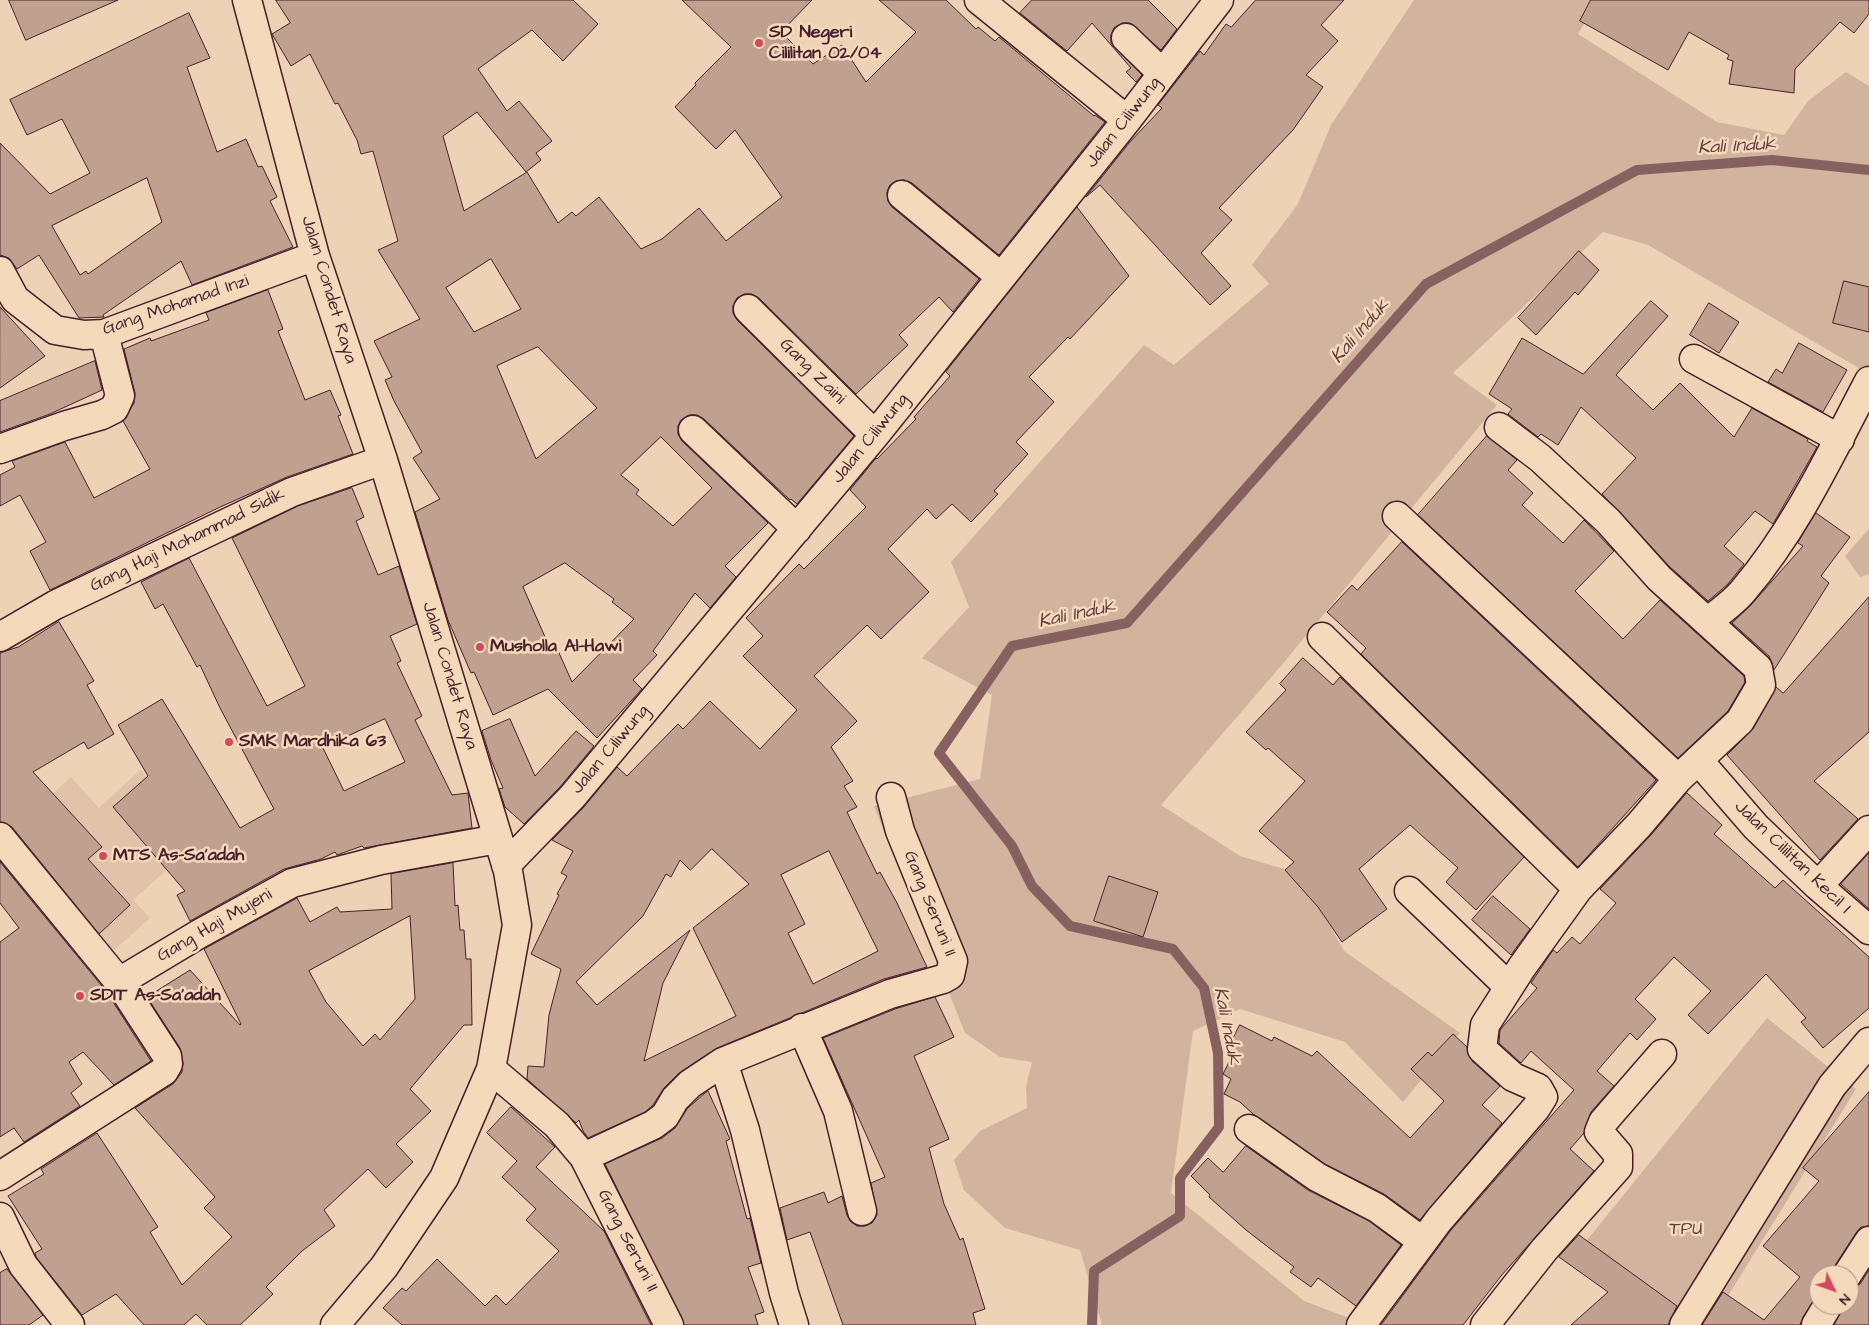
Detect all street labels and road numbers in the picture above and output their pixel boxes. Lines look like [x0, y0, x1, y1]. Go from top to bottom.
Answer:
street label: Jalan Ciliwung [1082, 73, 1166, 173]
street label: Jalan Condet Raya [295, 214, 361, 366]
street label: Gang Mohamad Inzi [100, 271, 252, 341]
street label: Gang Zaini [774, 334, 850, 410]
street label: Jalan Ciliwung [828, 390, 914, 488]
street label: Gang Haji Mohammad Sidik [87, 484, 289, 598]
street label: Jalan Condet Raya [416, 600, 482, 752]
street label: Jalan Ciliwung [567, 701, 655, 799]
street label: Jalan Cililitan Kecil I [1729, 797, 1855, 919]
street label: Gang Seruni II [898, 848, 960, 960]
street label: Gang Haji Mujeni [154, 884, 276, 968]
street label: Gang Seruni II [592, 1186, 662, 1296]

